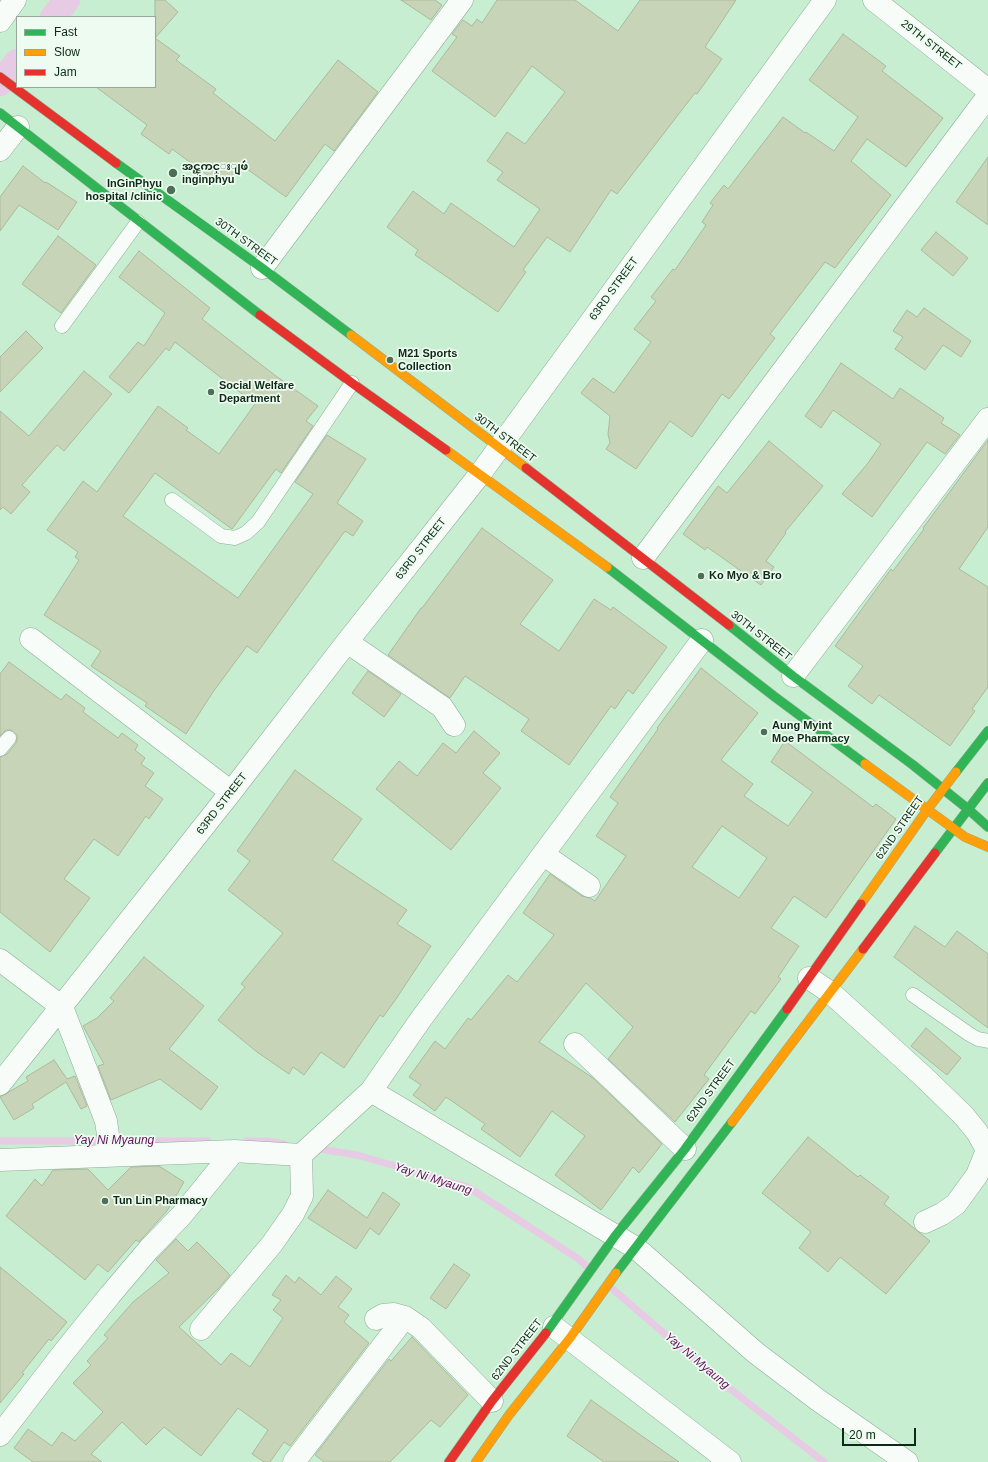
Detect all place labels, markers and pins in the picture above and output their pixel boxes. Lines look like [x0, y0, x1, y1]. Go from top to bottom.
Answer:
place label: အင္ၾကင္းျဖဴ inginphyu [182, 160, 248, 186]
marker: အင္ၾကင္းျဖဴ inginphyu [167, 167, 179, 179]
place label: InGinPhyu hospital /clinic [86, 177, 162, 203]
marker: InGinPhyu hospital /clinic [165, 184, 177, 196]
place label: M21 Sports Collection [398, 347, 457, 373]
marker: M21 Sports Collection [385, 355, 395, 365]
place label: Social Welfare Department [219, 379, 294, 405]
marker: Social Welfare Department [206, 387, 216, 397]
place label: Ko Myo & Bro [709, 569, 782, 583]
marker: Ko Myo & Bro [696, 571, 706, 581]
place label: Aung Myint Moe Pharmacy [772, 719, 850, 745]
marker: Aung Myint Moe Pharmacy [759, 727, 769, 737]
place label: Tun Lin Pharmacy [113, 1194, 208, 1208]
marker: Tun Lin Pharmacy [100, 1196, 110, 1206]

